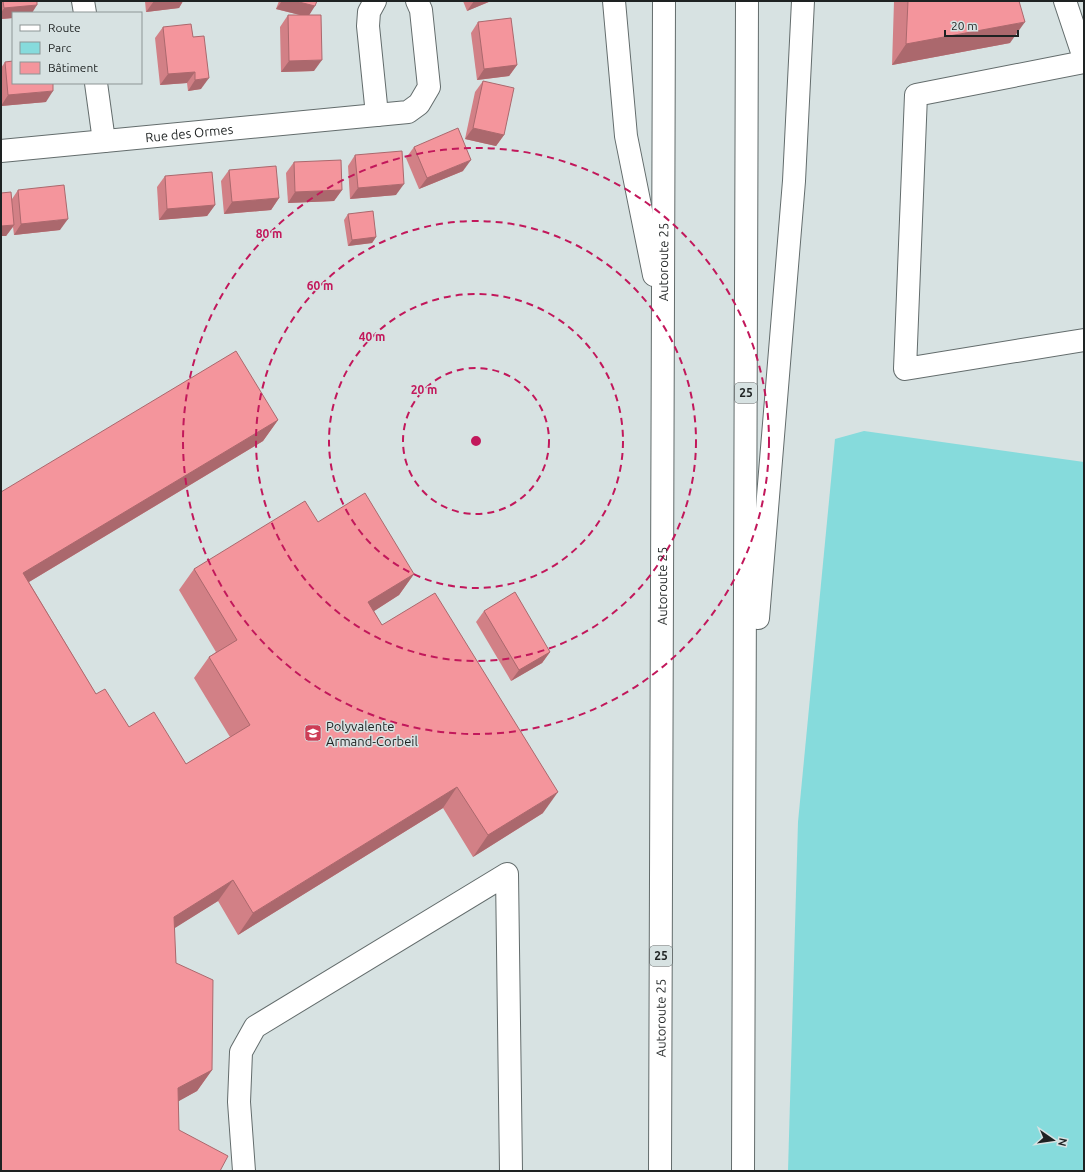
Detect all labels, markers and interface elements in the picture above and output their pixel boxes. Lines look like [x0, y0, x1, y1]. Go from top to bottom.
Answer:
legend [12, 12, 142, 84]
scale bar [945, 12, 1018, 38]
text: 20 m [951, 19, 978, 32]
text: Route [48, 21, 81, 34]
text: Parc [48, 41, 72, 54]
text: Bâtiment [48, 61, 98, 74]
street label: Rue des Ormes [145, 122, 234, 144]
street label: Autoroute 25 [656, 223, 670, 301]
text: 80 m [256, 227, 282, 240]
text: 60 m [307, 279, 333, 292]
text: 40 m [359, 330, 385, 343]
text: 20 m [411, 383, 437, 396]
road number: 25 [735, 383, 757, 403]
centre of rings [469, 434, 483, 448]
street label: Autoroute 25 [655, 547, 669, 625]
place label: Polyvalente Armand-Corbeil [326, 719, 419, 748]
school or university icon: Polyvalente Armand-Corbeil [303, 723, 323, 743]
road number: 25 [650, 946, 672, 966]
street label: Autoroute 25 [653, 979, 668, 1057]
north arrow [1033, 1120, 1073, 1160]
text: N [1056, 1137, 1070, 1148]

